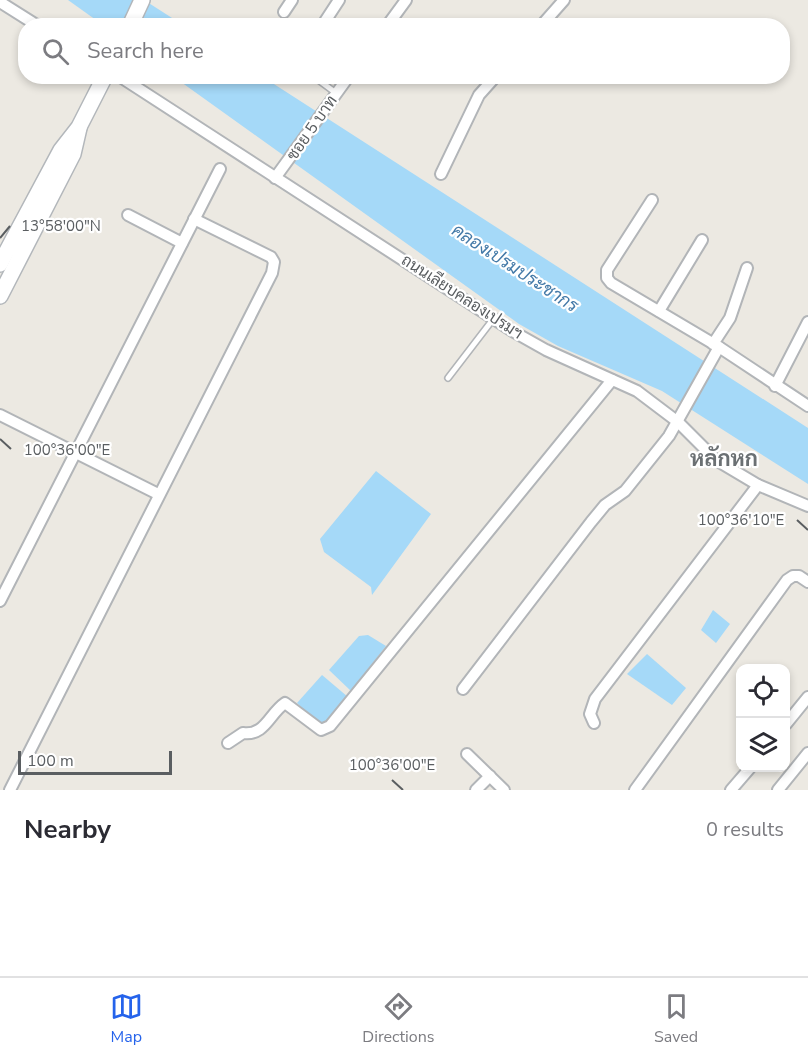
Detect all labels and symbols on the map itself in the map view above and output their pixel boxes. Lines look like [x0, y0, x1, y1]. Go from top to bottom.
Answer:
street label: ซอย 5 บาท [282, 91, 342, 165]
text: 13°58'00"N [21, 216, 101, 236]
water label: คลองเปรมประชากร [447, 218, 584, 319]
street label: ถนนเลียบคลองเปรมฯ [397, 249, 528, 345]
text: 100°36'00"E [24, 440, 110, 460]
district label: หลักหก [690, 444, 758, 474]
text: 100°36'10"E [698, 510, 784, 530]
scale bar [18, 748, 172, 776]
text: 100°36'00"E [349, 755, 435, 775]

